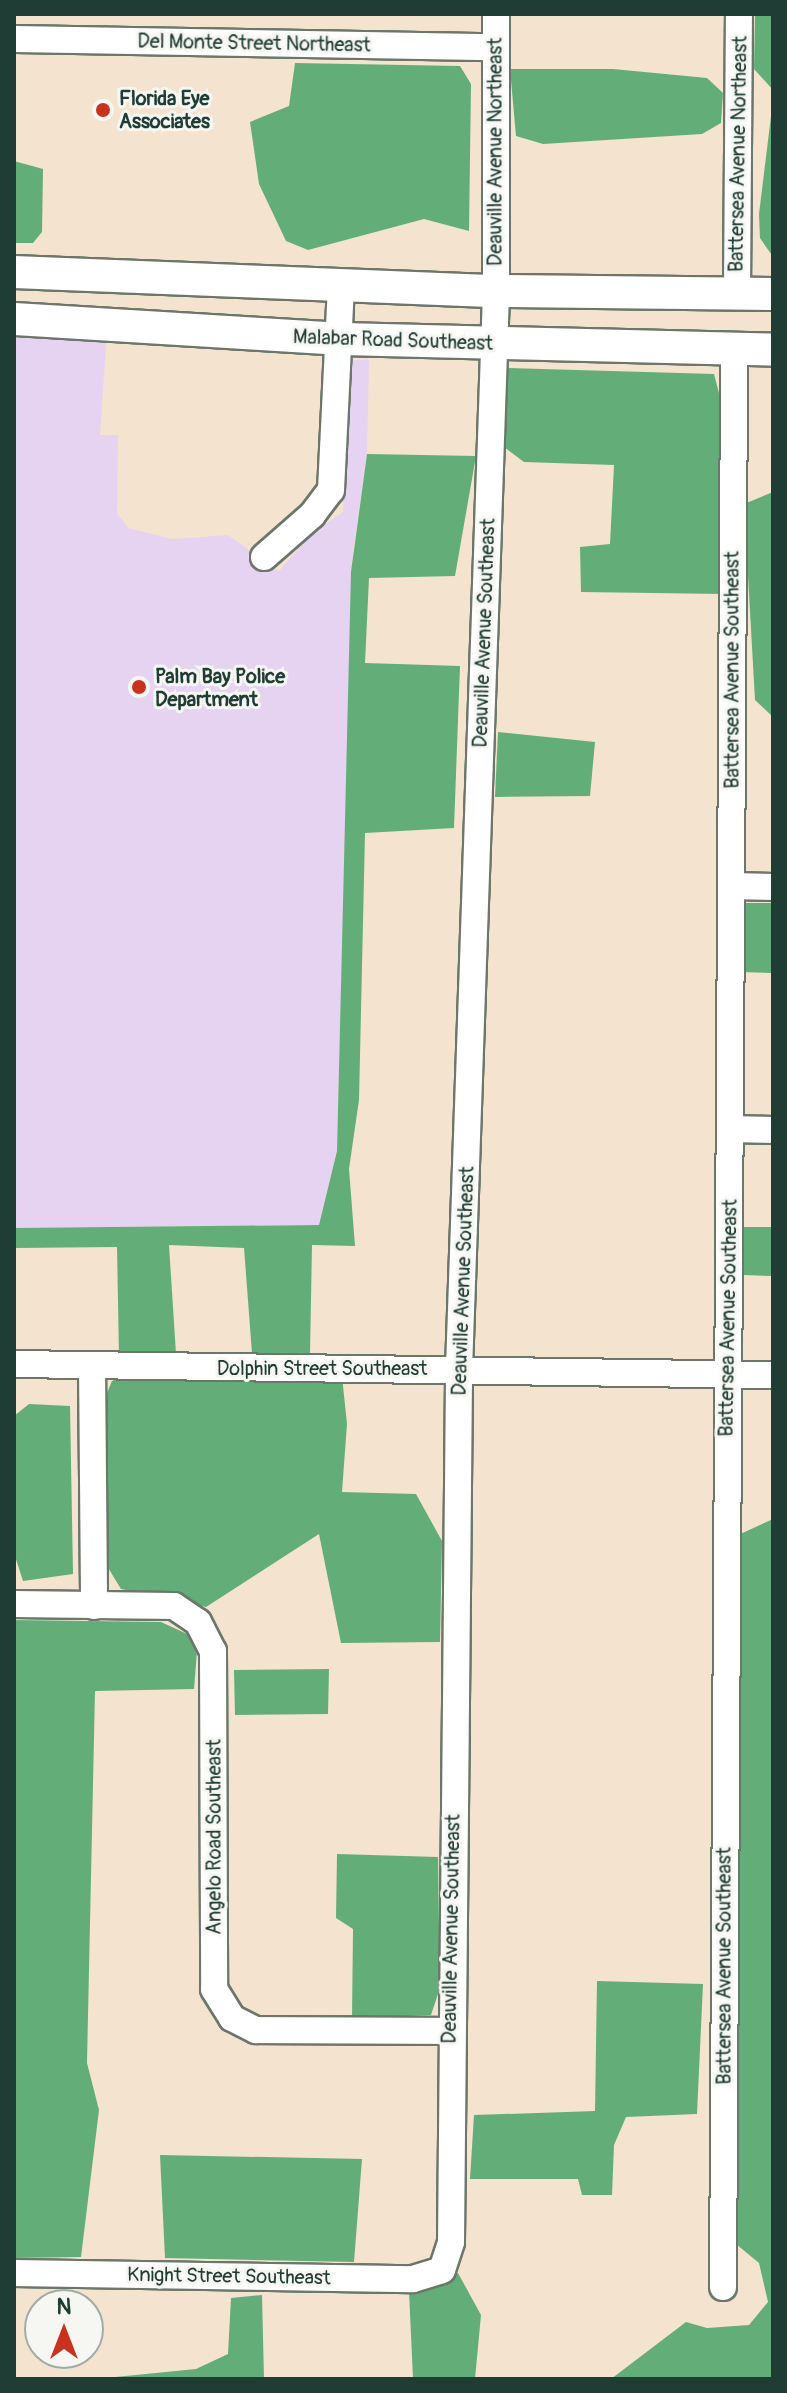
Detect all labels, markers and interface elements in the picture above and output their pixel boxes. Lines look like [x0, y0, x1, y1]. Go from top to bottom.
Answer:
street label: Del Monte Street Northeast [137, 29, 371, 57]
street label: Battersea Avenue Northeast [724, 36, 752, 272]
street label: Deauville Avenue Northeast [483, 38, 507, 266]
place label: Florida Eye Associates [119, 86, 210, 133]
marker: Florida Eye Associates [94, 101, 112, 119]
street label: Malabar Road Southeast [293, 325, 493, 355]
street label: Deauville Avenue Southeast [468, 518, 500, 748]
street label: Battersea Avenue Southeast [720, 551, 744, 789]
place label: Palm Bay Police Department [155, 664, 285, 711]
marker: Palm Bay Police Department [130, 678, 148, 696]
street label: Deauville Avenue Southeast [447, 1166, 479, 1396]
street label: Battersea Avenue Southeast [714, 1199, 742, 1437]
street label: Dolphin Street Southeast [217, 1356, 427, 1380]
street label: Angelo Road Southeast [202, 1739, 226, 1935]
street label: Deauville Avenue Southeast [437, 1814, 465, 2044]
street label: Battersea Avenue Southeast [712, 1847, 736, 2085]
street label: Knight Street Southeast [127, 2262, 331, 2290]
north arrow [24, 2289, 104, 2369]
text: N [57, 2293, 71, 2321]

